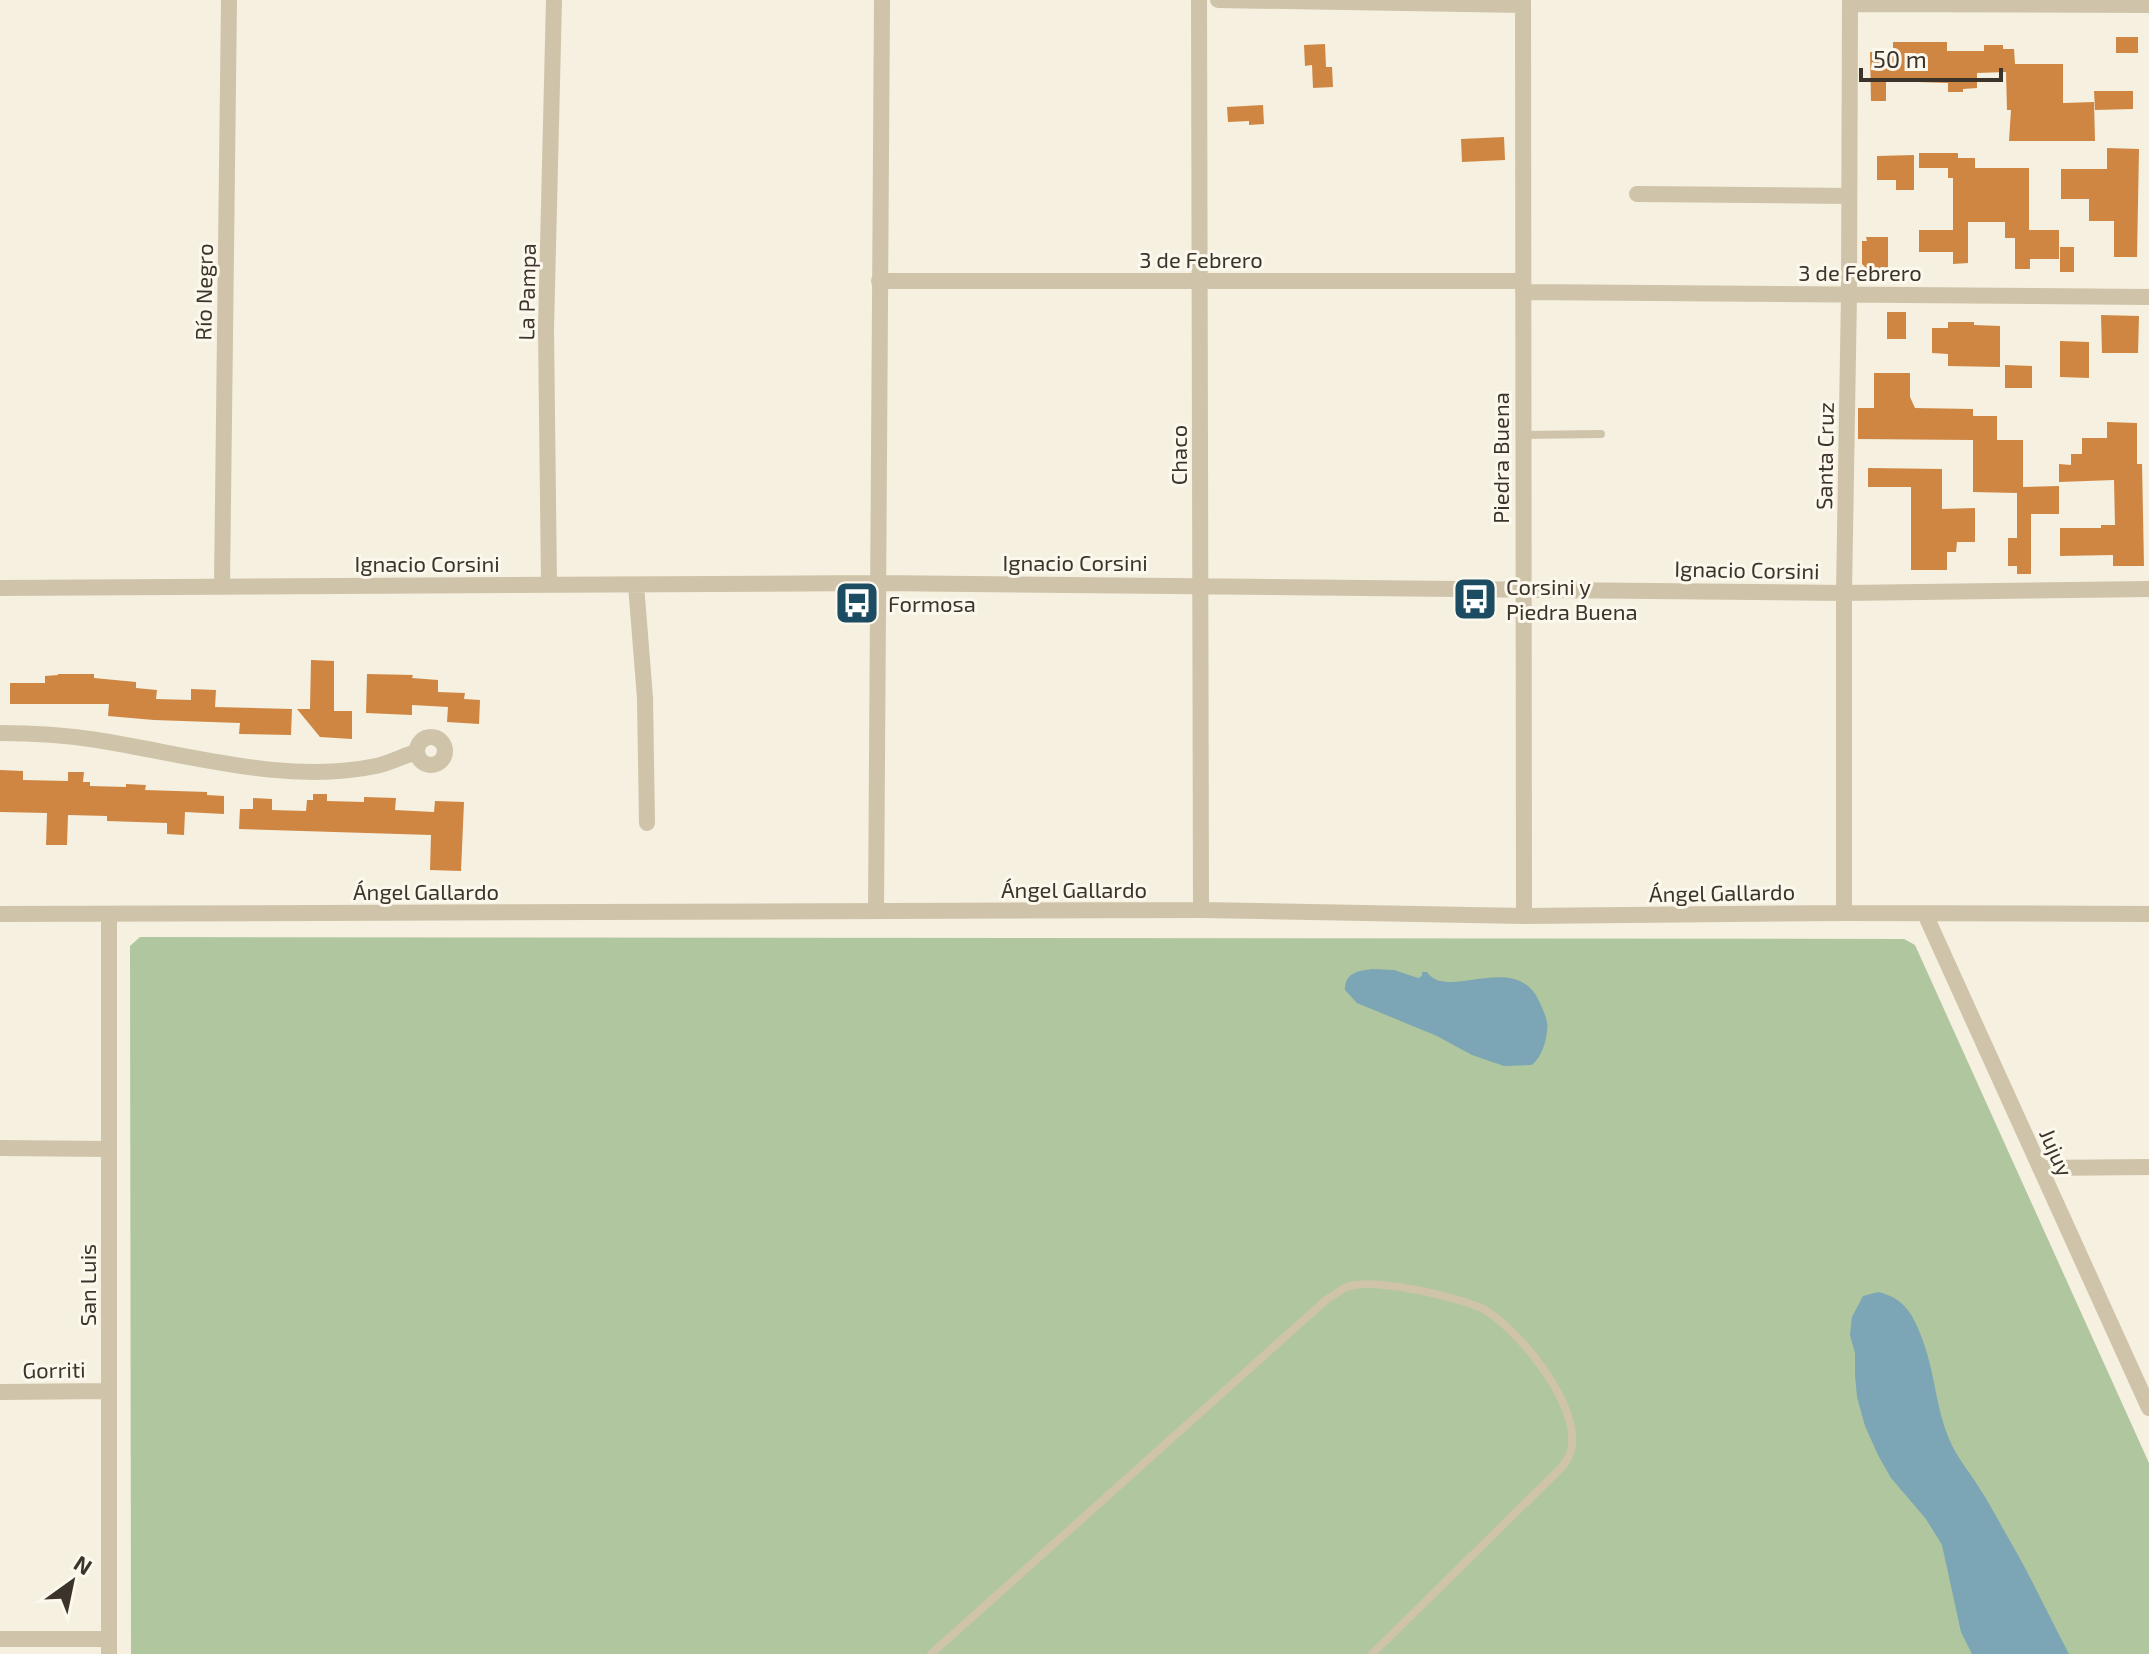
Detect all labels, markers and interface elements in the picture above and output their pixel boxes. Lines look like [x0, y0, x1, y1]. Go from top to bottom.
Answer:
scale bar [1861, 32, 2001, 82]
text: 50 m [1873, 44, 1927, 73]
street label: Río Negro [189, 243, 217, 341]
street label: La Pampa [512, 243, 540, 341]
street label: 3 de Febrero [1139, 246, 1263, 272]
street label: 3 de Febrero [1798, 259, 1922, 285]
street label: Piedra Buena [1487, 392, 1513, 524]
street label: Santa Cruz [1810, 402, 1838, 510]
street label: Chaco [1165, 425, 1191, 485]
street label: Ignacio Corsini [1002, 549, 1148, 575]
street label: Ignacio Corsini [354, 550, 500, 576]
street label: Ignacio Corsini [1674, 555, 1820, 583]
place label: Corsini y Piedra Buena [1506, 573, 1638, 624]
bus stop icon: Corsini y Piedra Buena [1451, 575, 1499, 623]
bus stop icon: Formosa [833, 579, 881, 627]
place label: Formosa [888, 590, 976, 616]
street label: Ángel Gallardo [1001, 876, 1147, 902]
street label: Ángel Gallardo [353, 878, 499, 904]
street label: Ángel Gallardo [1649, 878, 1795, 906]
street label: Jujuy [2034, 1124, 2079, 1181]
street label: San Luis [74, 1244, 100, 1326]
street label: Gorriti [22, 1355, 86, 1383]
north arrow [32, 1542, 112, 1622]
text: N [70, 1549, 97, 1580]

